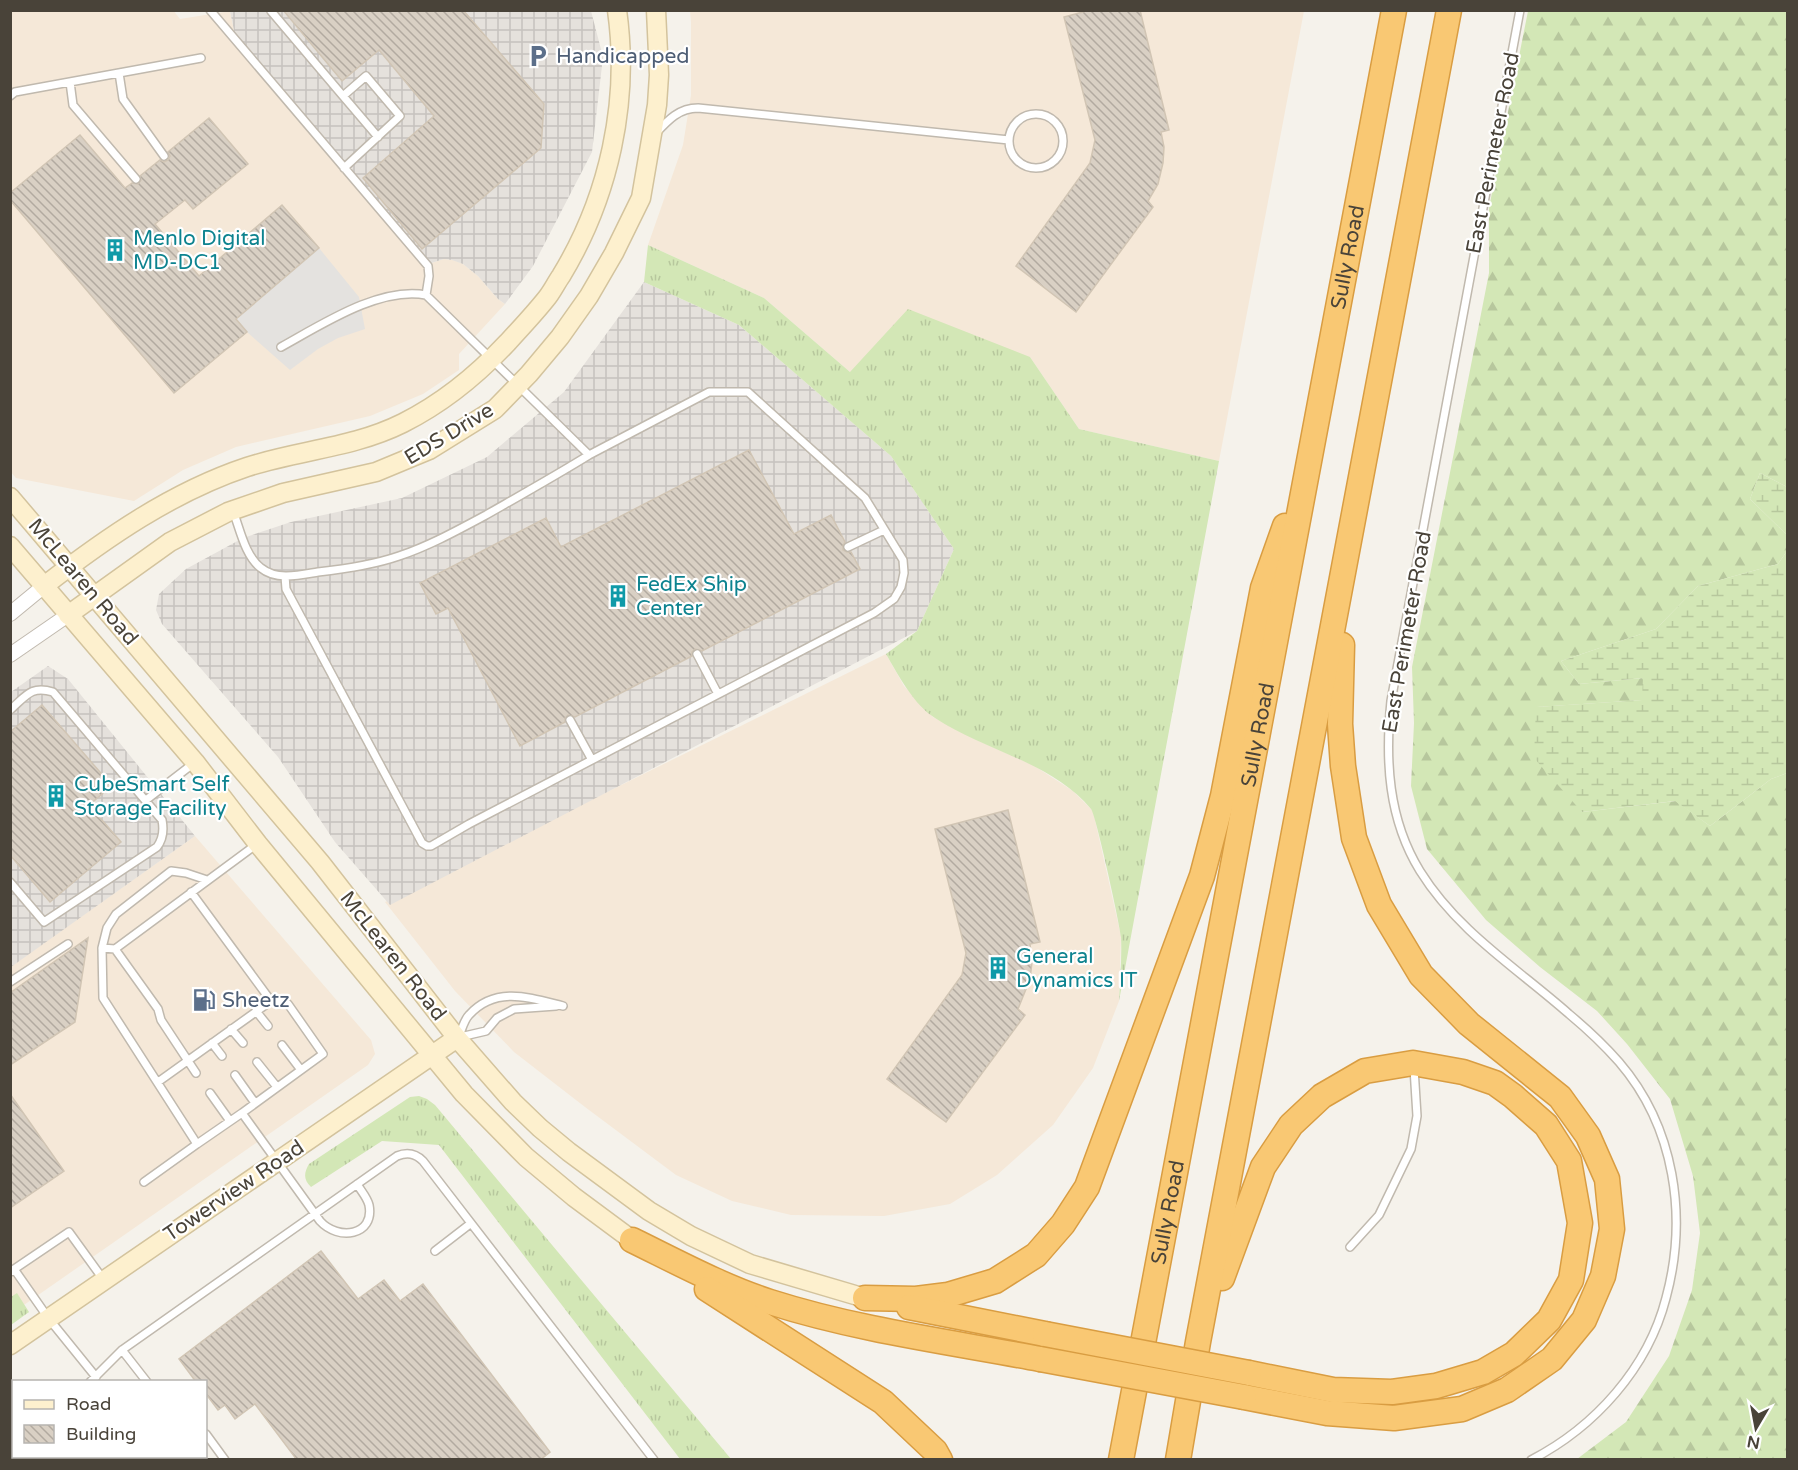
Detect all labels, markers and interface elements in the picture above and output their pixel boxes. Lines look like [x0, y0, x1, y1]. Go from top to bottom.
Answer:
parking icon: Handicapped [525, 43, 551, 69]
place label: Handicapped [556, 44, 690, 69]
street label: East Perimeter Road [1461, 50, 1525, 256]
street label: Sully Road [1325, 203, 1370, 311]
place label: Menlo Digital MD-DC1 [133, 226, 265, 275]
building icon: Menlo Digital MD-DC1 [102, 237, 128, 263]
street label: EDS Drive [400, 398, 498, 470]
street label: McLearen Road [23, 514, 143, 650]
street label: East Perimeter Road [1377, 529, 1437, 735]
place label: FedEx Ship Center [636, 572, 747, 621]
building icon: FedEx Ship Center [605, 583, 631, 609]
street label: Sully Road [1235, 681, 1280, 789]
place label: CubeSmart Self Storage Facility [74, 772, 230, 821]
building icon: CubeSmart Self Storage Facility [43, 783, 69, 809]
street label: McLearen Road [335, 886, 451, 1026]
place label: General Dynamics IT [1016, 944, 1138, 993]
building icon: General Dynamics IT [985, 955, 1011, 981]
fuel station icon: Sheetz [191, 987, 217, 1013]
place label: Sheetz [222, 988, 290, 1013]
street label: Towerview Road [159, 1135, 309, 1247]
street label: Sully Road [1146, 1158, 1190, 1267]
legend [12, 1380, 207, 1458]
text: Road [66, 1393, 111, 1415]
north arrow [1726, 1398, 1786, 1458]
text: Building [66, 1423, 136, 1445]
text: N [1746, 1431, 1762, 1453]

